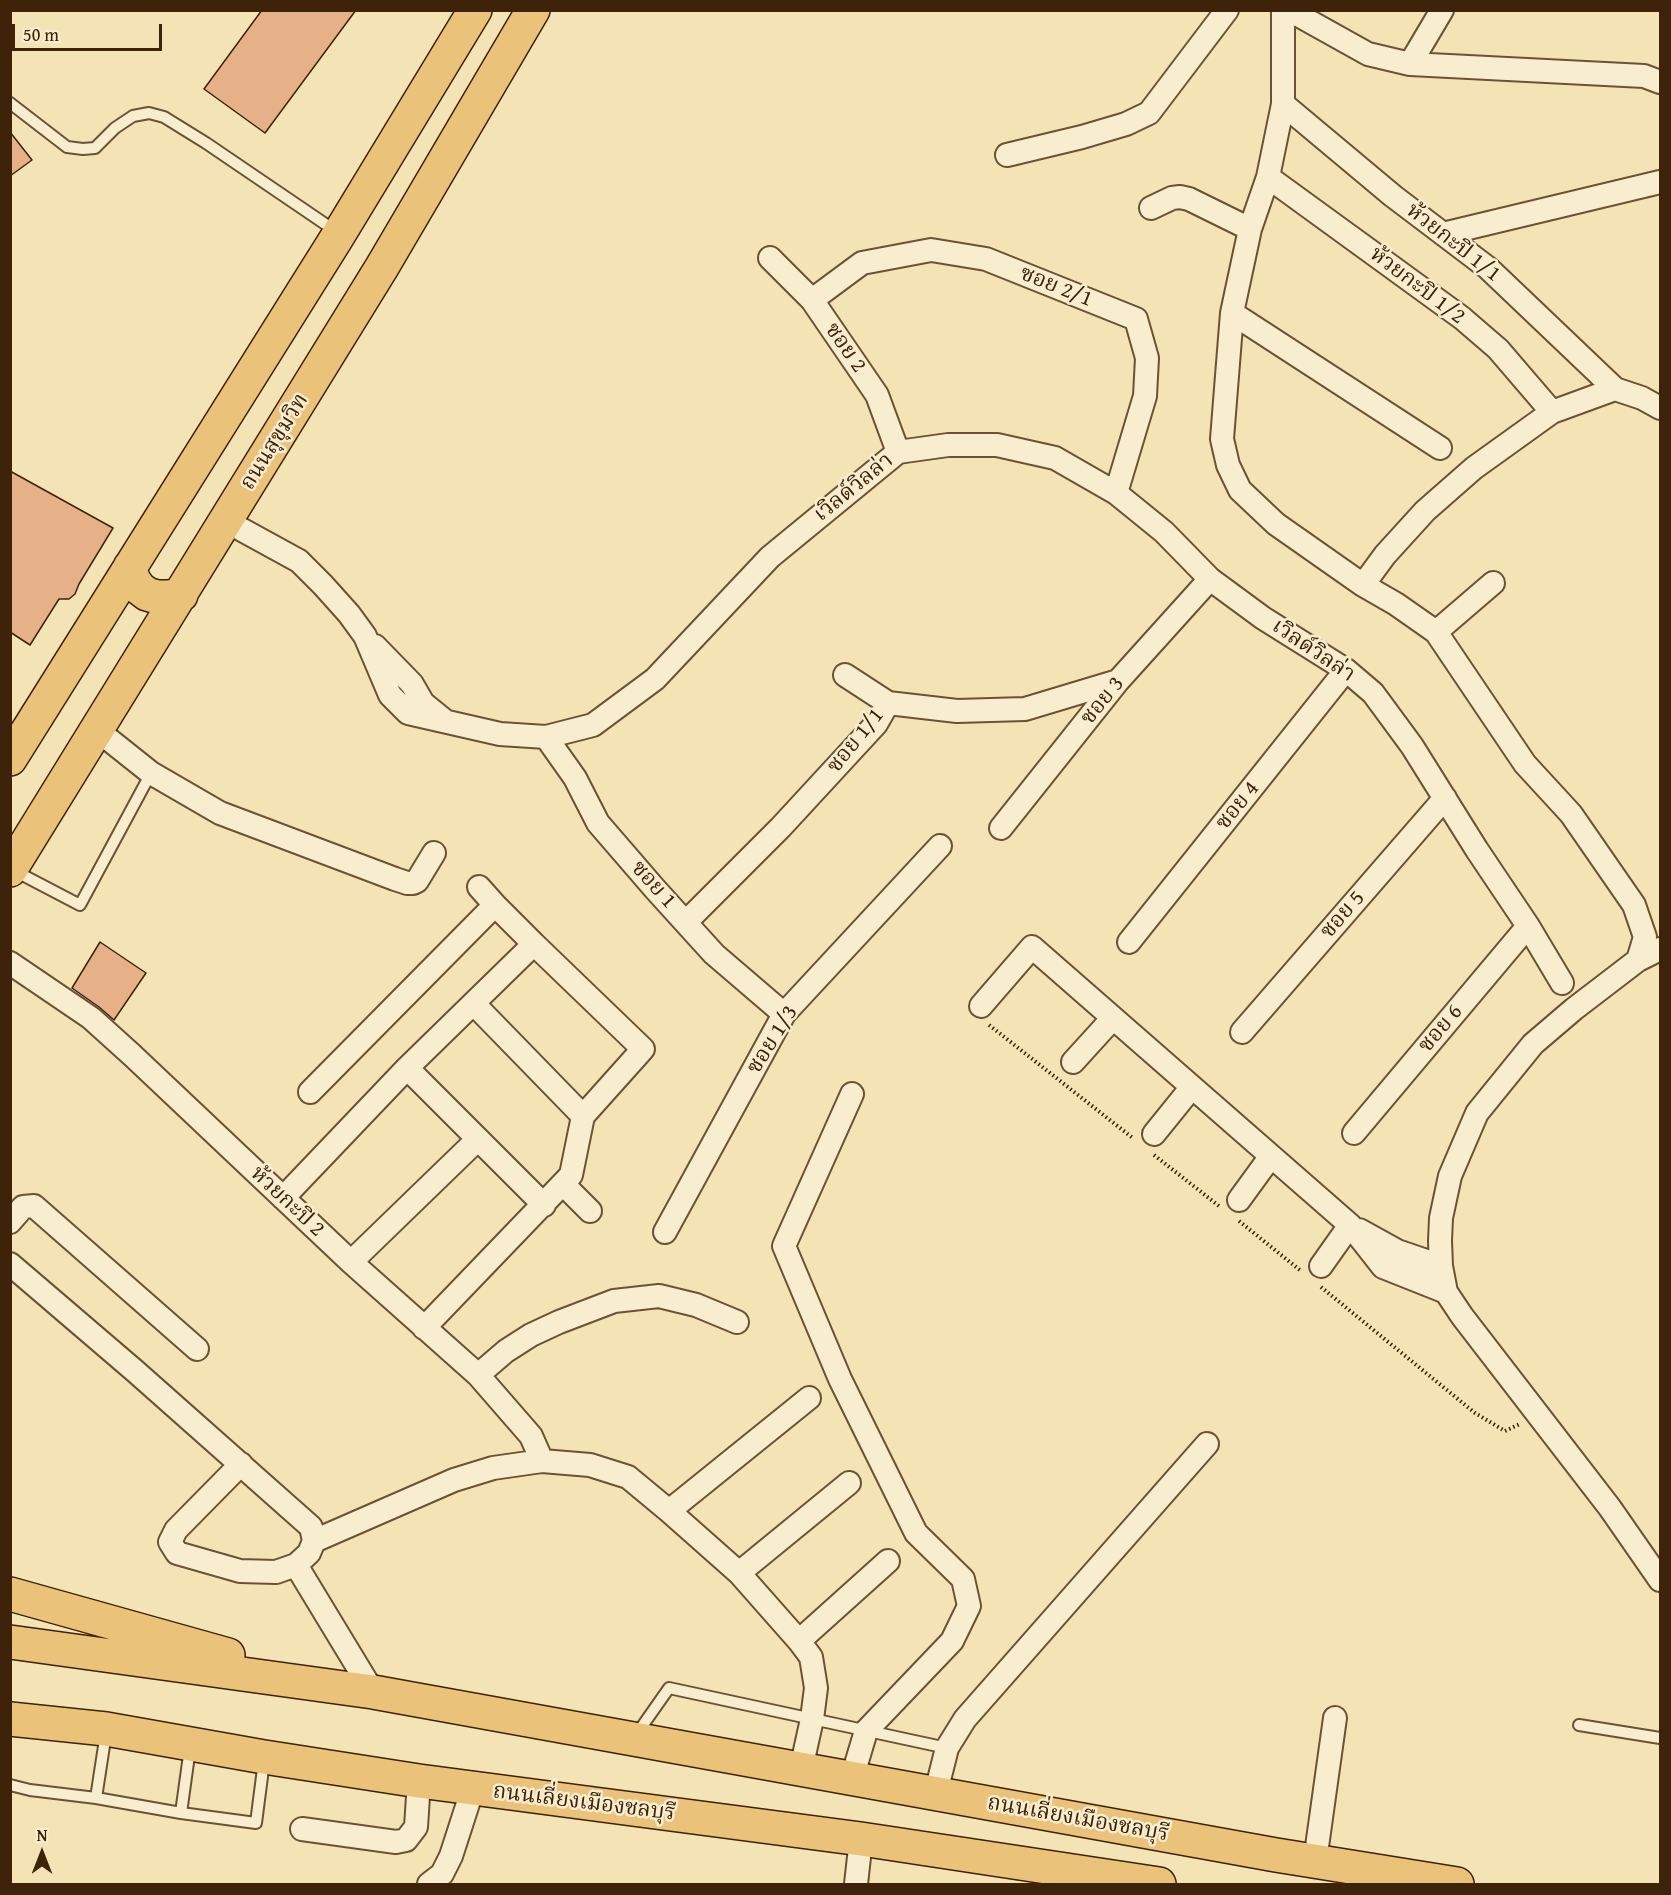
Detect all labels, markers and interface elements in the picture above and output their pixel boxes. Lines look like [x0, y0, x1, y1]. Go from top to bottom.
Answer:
scale bar [15, 12, 165, 50]
text: 50 m [23, 21, 59, 48]
street label: ห้วยกะปิ 1/1 [1400, 198, 1506, 288]
street label: ห้วยกะปิ 1/2 [1364, 242, 1470, 330]
street label: ซอย 2/1 [1016, 261, 1096, 313]
street label: ซอย 2 [818, 318, 872, 378]
street label: ถนนสุขุมวิท [235, 389, 315, 495]
street label: เวิลด์วิลล่า [809, 448, 899, 528]
street label: เวิลด์วิลล่า [1266, 614, 1360, 688]
street label: ซอย 3 [1076, 671, 1130, 731]
street label: ซอย 1/1 [822, 703, 890, 779]
street label: ซอย 4 [1211, 776, 1265, 836]
street label: ซอย 1 [625, 856, 681, 914]
street label: ซอย 5 [1315, 886, 1371, 944]
street label: ซอย 6 [1413, 1000, 1469, 1058]
street label: ซอย 1/3 [742, 1001, 804, 1079]
street label: ห้วยกะปิ 2 [244, 1161, 330, 1243]
street label: ถนนเลี่ยงเมืองชลบุรี [491, 1779, 677, 1827]
street label: ถนนเลี่ยงเมืองชลบุรี [985, 1790, 1171, 1848]
north arrow [12, 1823, 72, 1883]
text: N [37, 1823, 47, 1847]

